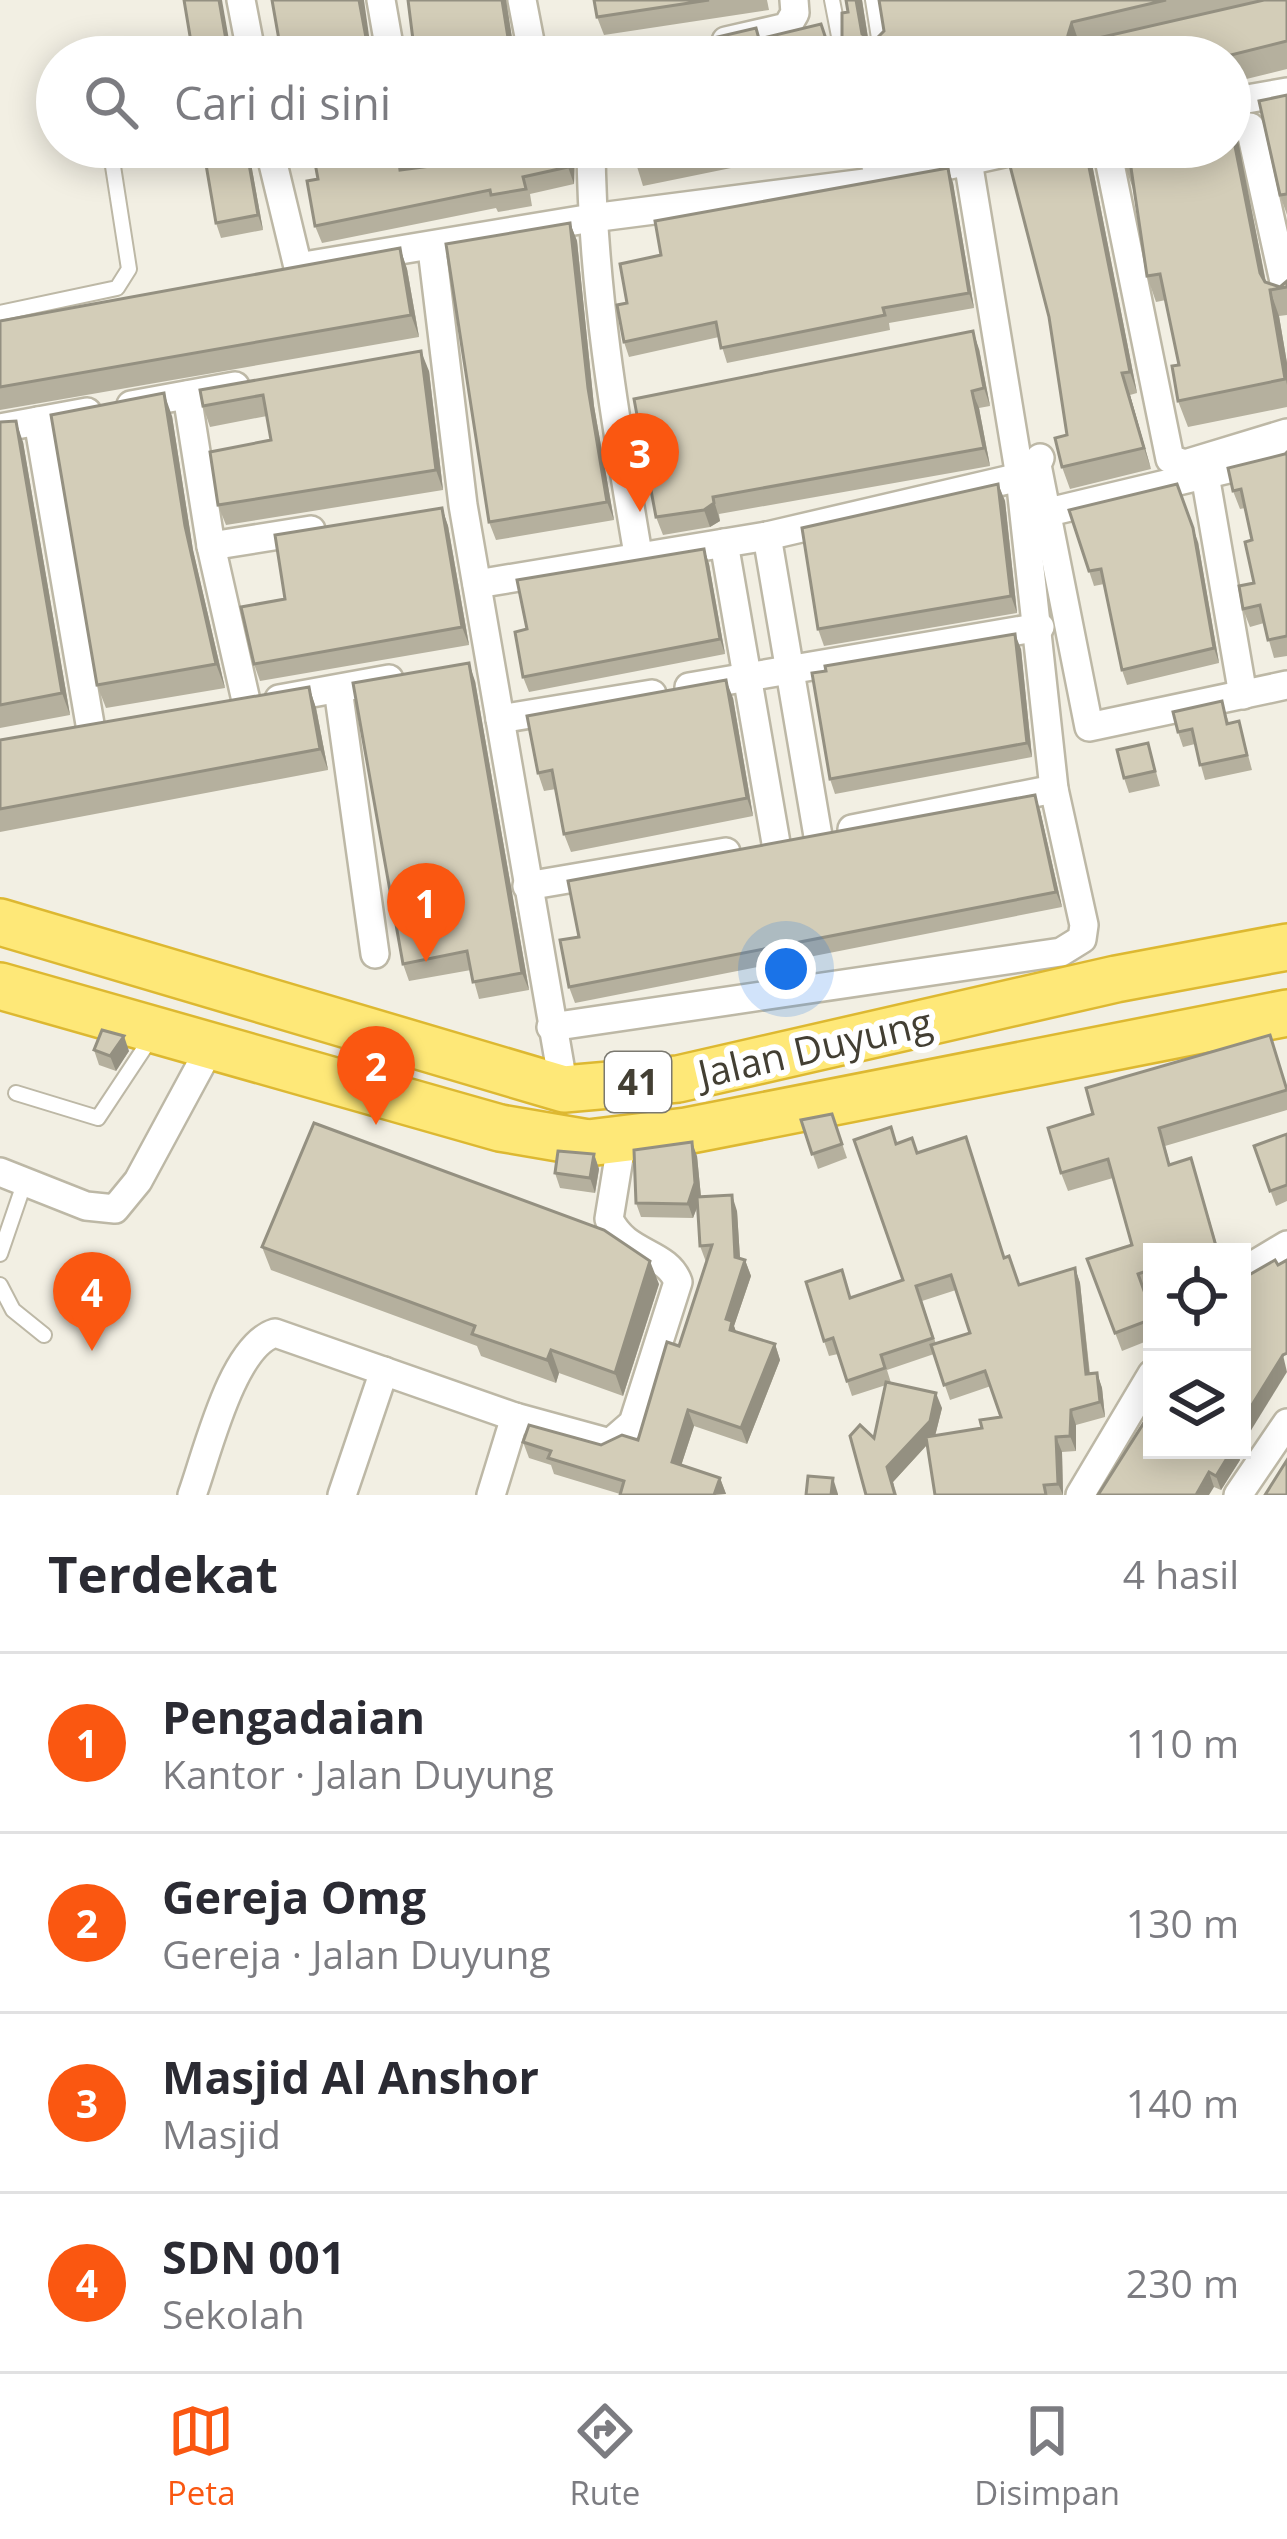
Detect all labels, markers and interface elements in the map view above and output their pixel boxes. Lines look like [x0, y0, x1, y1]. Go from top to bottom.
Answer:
search box [36, 36, 1251, 168]
icon: search [78, 69, 144, 135]
text: Cari di sini [174, 72, 391, 133]
pin: 3 [601, 413, 679, 512]
pin: 1 [387, 863, 465, 962]
your location [756, 939, 816, 999]
street label: Jalan Duyung [689, 994, 937, 1100]
pin: 2 [337, 1026, 415, 1125]
road number: 41 [605, 1052, 671, 1112]
map controls [1143, 1243, 1251, 1459]
button: locate [1143, 1243, 1251, 1351]
pin: 4 [53, 1252, 131, 1351]
button: layers [1143, 1351, 1251, 1459]
text: Terdekat [48, 1538, 278, 1608]
text: 4 hasil [1123, 1547, 1239, 1600]
text: Pengadaian [162, 1686, 425, 1747]
text: 1 [76, 1716, 98, 1769]
text: 110 m [1126, 1716, 1239, 1769]
text: Kantor · Jalan Duyung [162, 1747, 554, 1800]
text: Gereja Omg [162, 1866, 426, 1927]
text: 2 [76, 1896, 98, 1949]
text: 130 m [1126, 1896, 1239, 1949]
text: Gereja · Jalan Duyung [162, 1927, 551, 1980]
text: Masjid Al Anshor [162, 2046, 539, 2107]
text: 3 [76, 2076, 98, 2129]
text: 140 m [1126, 2076, 1239, 2129]
text: Masjid [162, 2107, 281, 2160]
text: SDN 001 [162, 2226, 346, 2287]
text: 4 [76, 2256, 98, 2309]
text: 230 m [1126, 2256, 1239, 2309]
text: Sekolah [162, 2287, 305, 2340]
tab: Peta [167, 2398, 235, 2515]
tab: Rute [569, 2398, 640, 2515]
tab: Disimpan [974, 2398, 1120, 2515]

